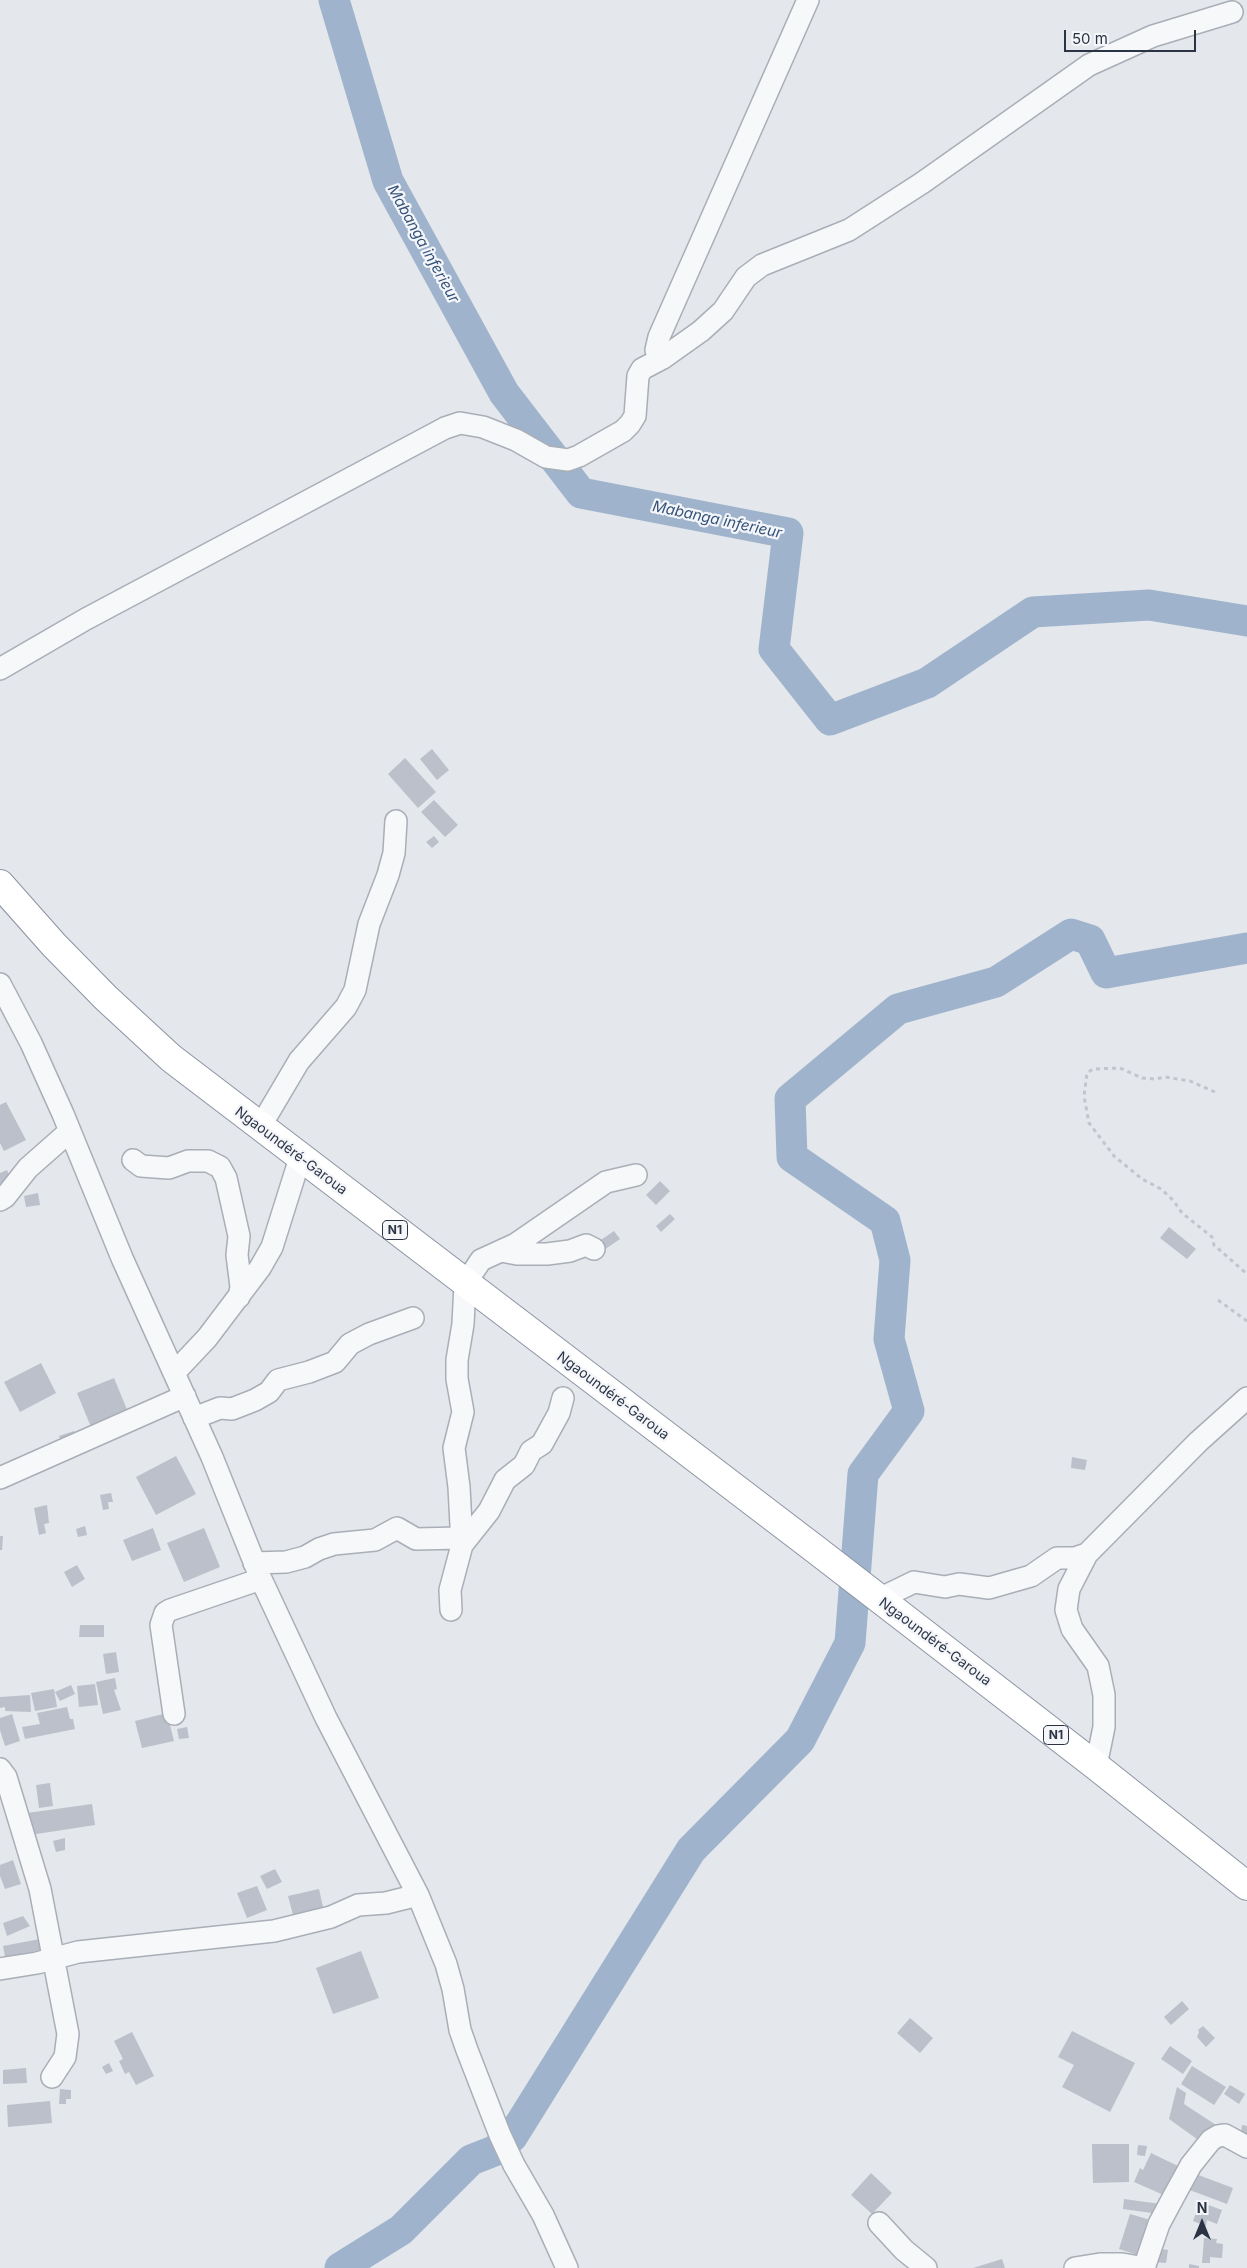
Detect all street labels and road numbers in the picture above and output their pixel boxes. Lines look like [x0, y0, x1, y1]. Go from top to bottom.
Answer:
street label: Ngaoundéré-Garoua [232, 1103, 350, 1199]
road number: N1 [382, 1220, 408, 1240]
street label: Ngaoundéré-Garoua [554, 1348, 672, 1444]
street label: Ngaoundéré-Garoua [876, 1594, 994, 1690]
road number: N1 [1044, 1726, 1068, 1744]

